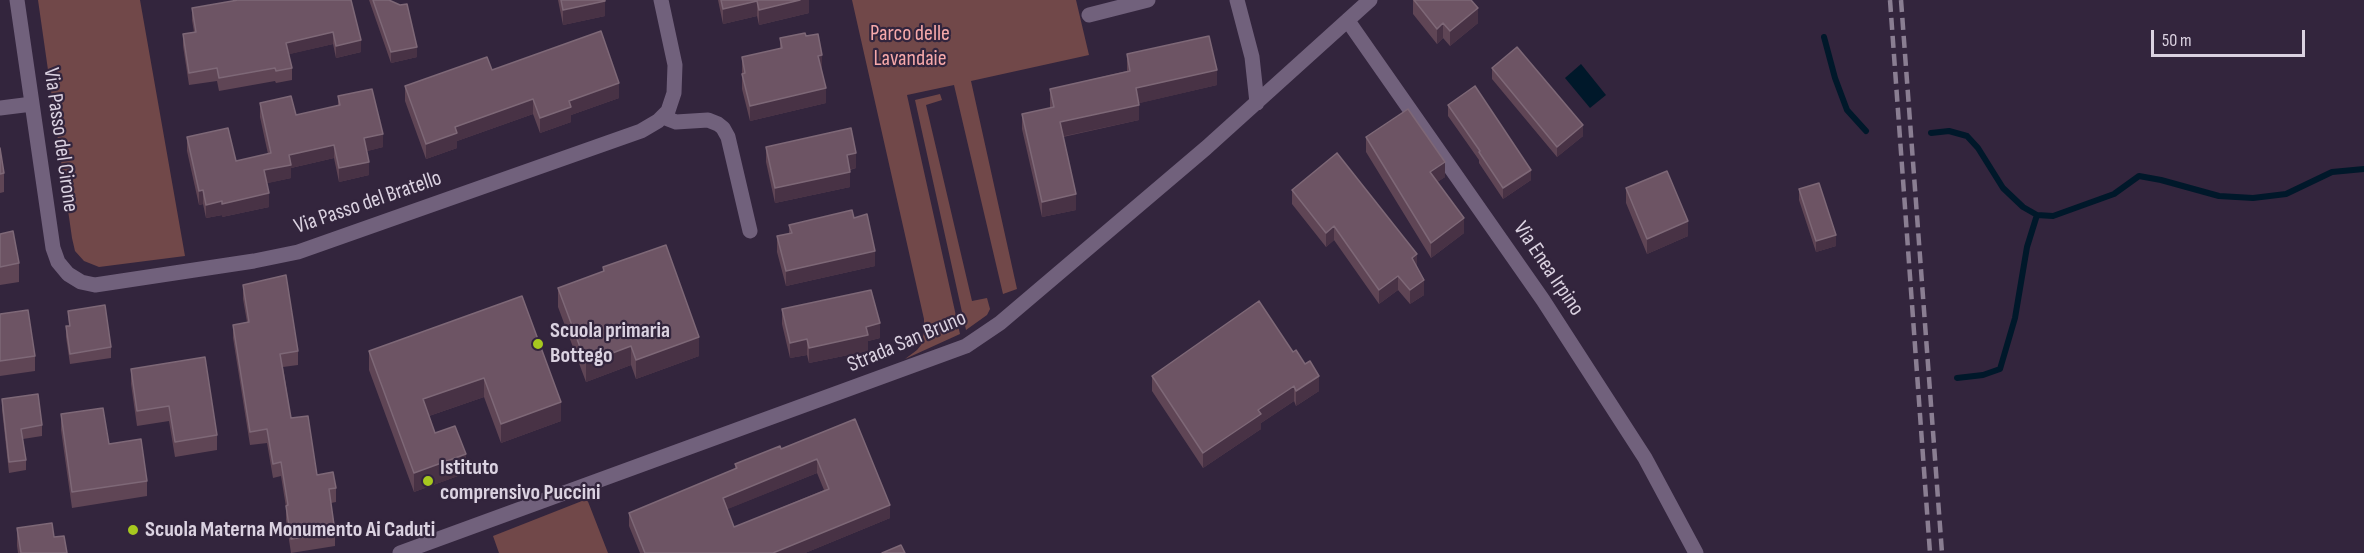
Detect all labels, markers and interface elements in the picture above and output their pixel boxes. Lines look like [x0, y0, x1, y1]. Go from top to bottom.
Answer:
scale bar [2154, 18, 2308, 56]
park label: Parco delle Lavandaie [870, 21, 950, 72]
text: 50 m [2162, 30, 2192, 51]
street label: Via Passo del Cirone [37, 66, 83, 214]
street label: Via Passo del Bratello [291, 165, 445, 241]
street label: Via Enea Irpino [1507, 217, 1589, 321]
street label: Strada San Bruno [844, 305, 970, 379]
place label: Scuola primaria Bottego [550, 318, 670, 370]
marker: Scuola primaria Bottego [531, 337, 545, 351]
place label: Istituto comprensivo Puccini [440, 455, 600, 506]
marker: Istituto comprensivo Puccini [421, 474, 435, 488]
place label: Scuola Materna Monumento Ai Caduti [145, 517, 435, 543]
marker: Scuola Materna Monumento Ai Caduti [126, 523, 140, 537]

